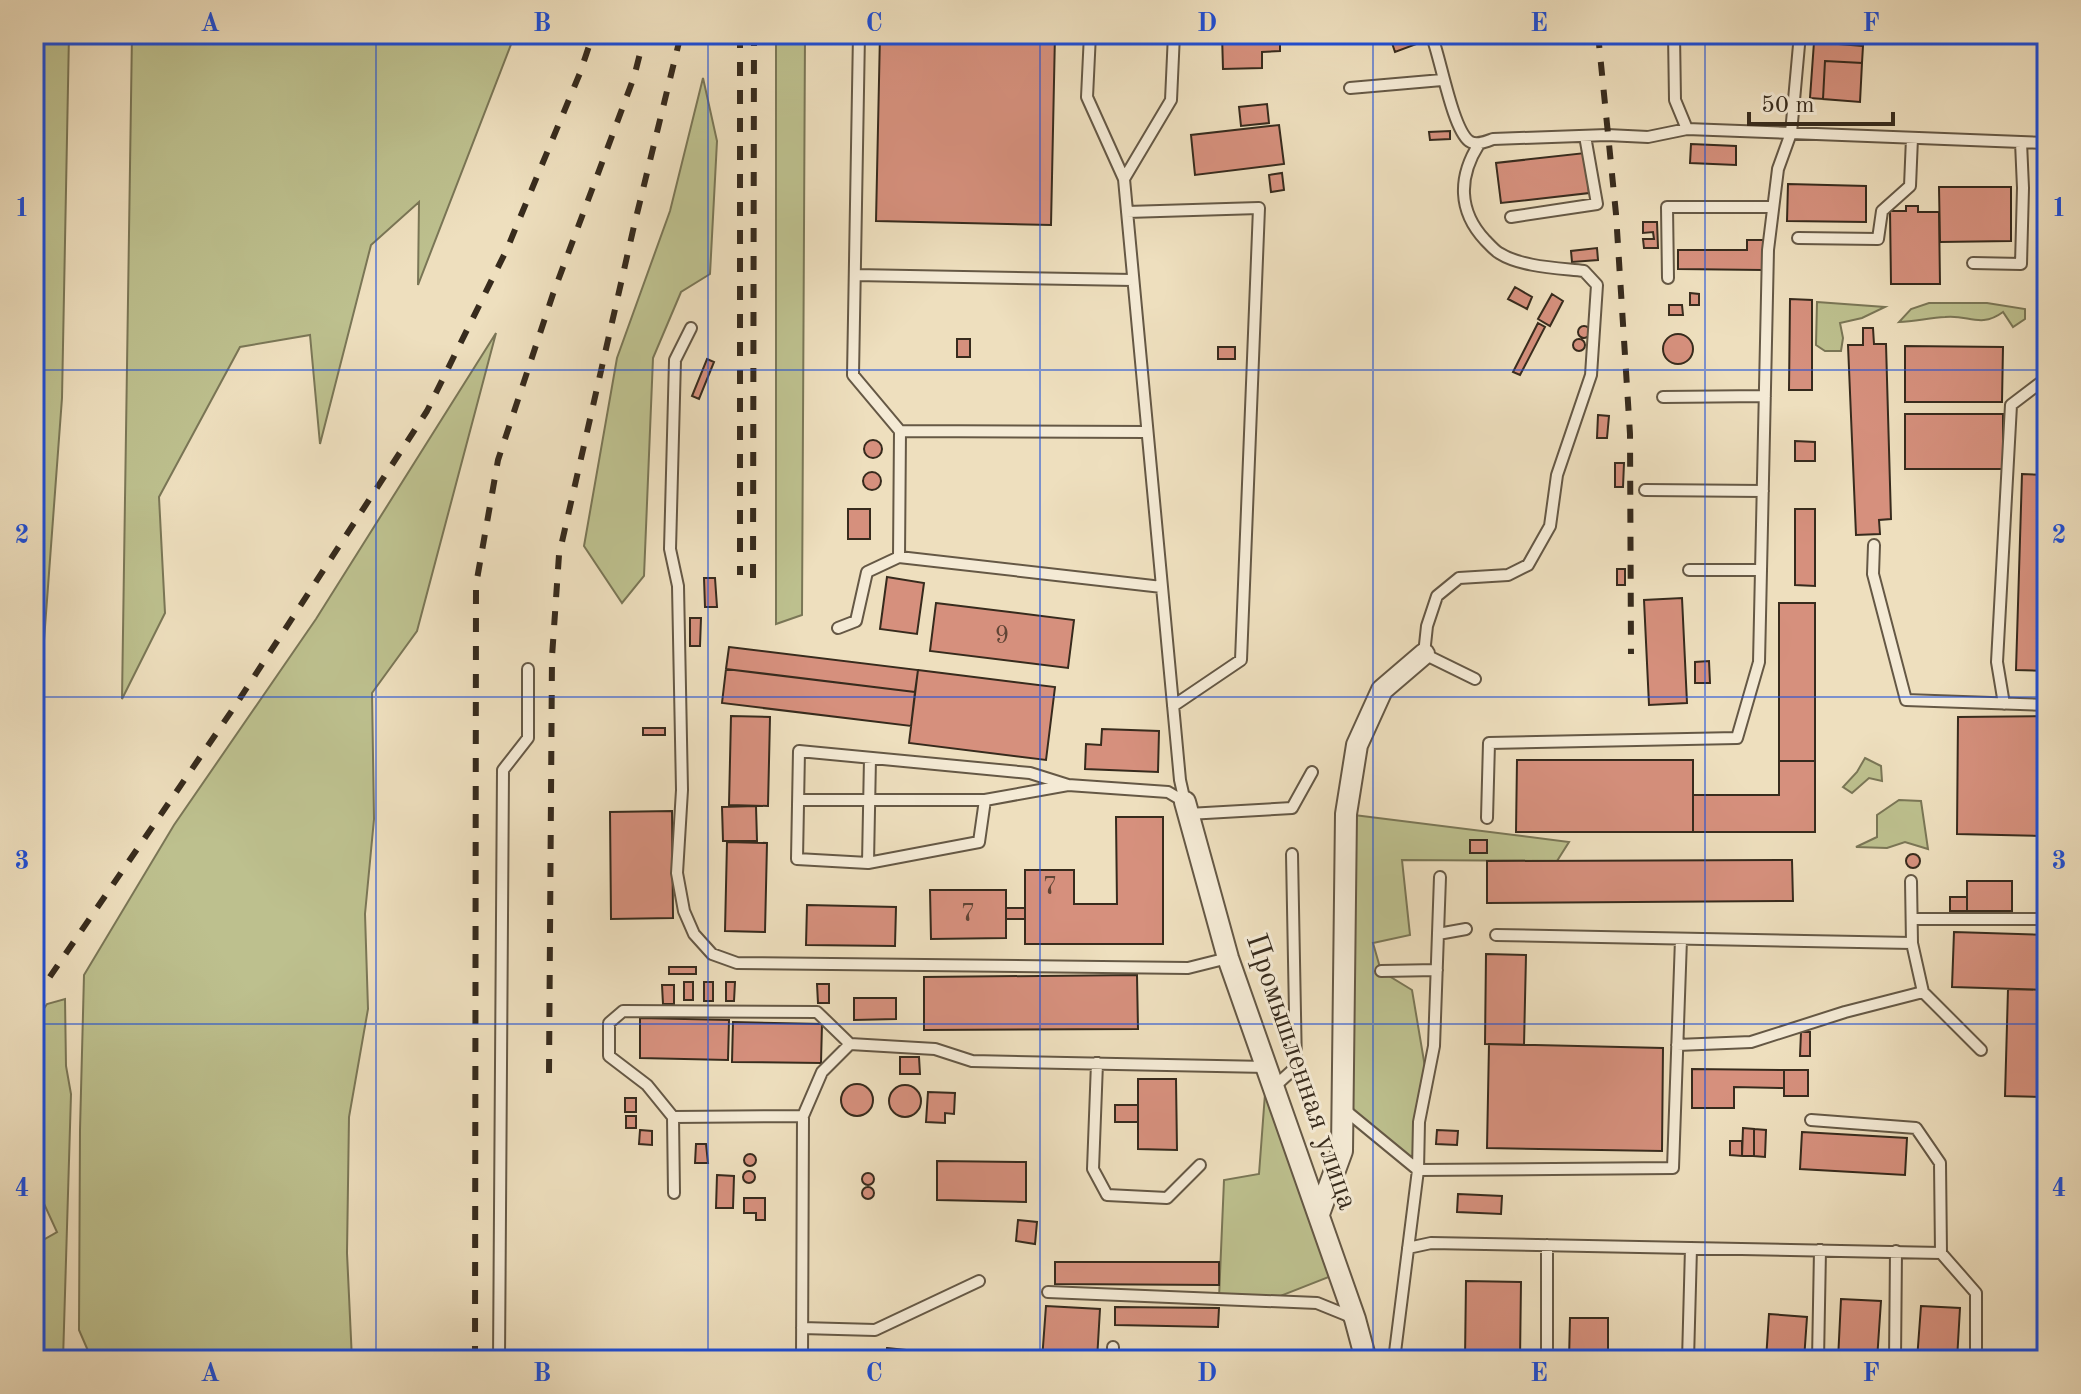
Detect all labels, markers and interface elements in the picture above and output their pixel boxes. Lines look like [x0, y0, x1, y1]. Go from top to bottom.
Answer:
text: A [200, 11, 220, 37]
text: B [533, 11, 551, 37]
text: C [865, 11, 883, 37]
text: D [1197, 11, 1217, 37]
text: E [1530, 11, 1548, 37]
text: F [1862, 11, 1880, 37]
scale bar [1749, 76, 1893, 126]
text: 50 m [1761, 94, 1815, 118]
text: 1 [14, 196, 30, 222]
text: 1 [2051, 196, 2067, 222]
text: 2 [14, 523, 30, 549]
text: 2 [2051, 523, 2067, 549]
house number: 9 [994, 623, 1010, 649]
text: 3 [14, 849, 30, 875]
text: 3 [2051, 849, 2067, 875]
house number: 7 [1042, 874, 1058, 900]
house number: 7 [960, 901, 976, 927]
street label: Промышленная улица [1240, 930, 1362, 1214]
text: 4 [14, 1176, 30, 1202]
text: 4 [2051, 1176, 2067, 1202]
text: A [200, 1361, 220, 1387]
text: B [533, 1361, 551, 1387]
text: C [865, 1361, 883, 1387]
text: D [1197, 1361, 1217, 1387]
text: E [1530, 1361, 1548, 1387]
text: F [1862, 1361, 1880, 1387]

